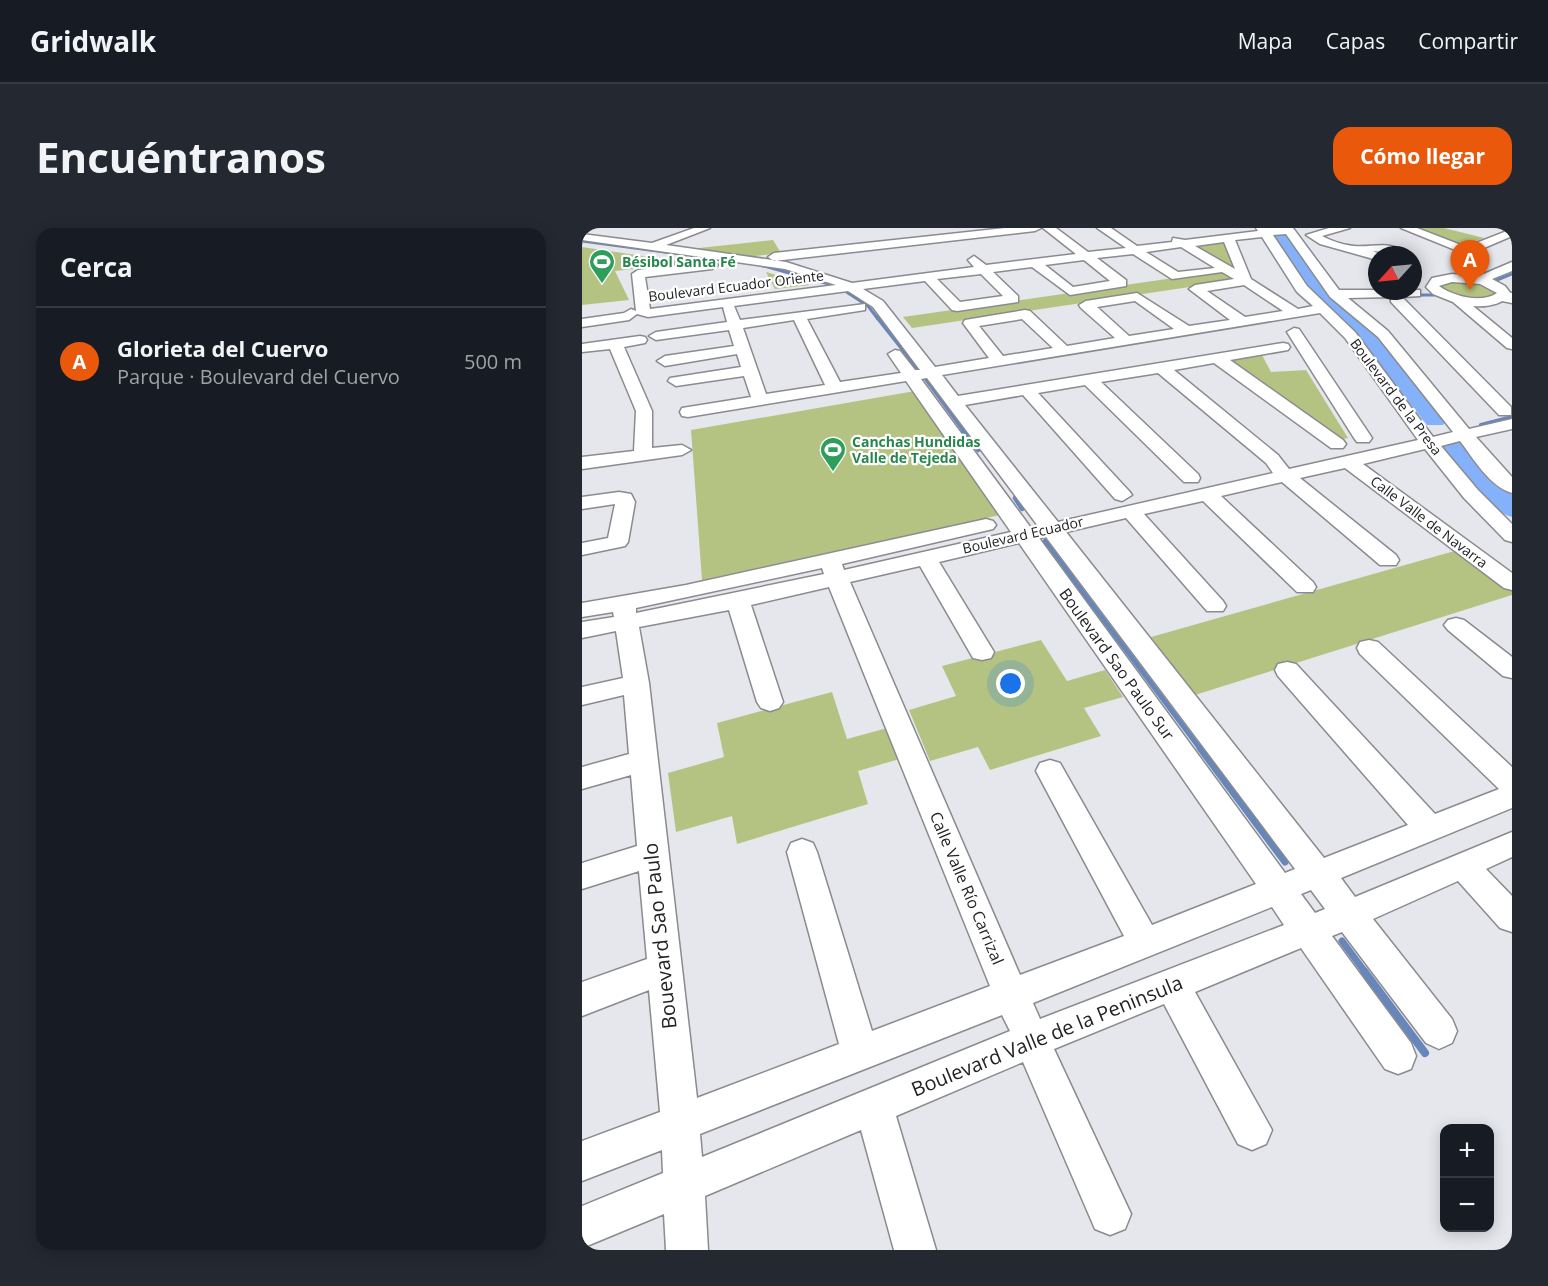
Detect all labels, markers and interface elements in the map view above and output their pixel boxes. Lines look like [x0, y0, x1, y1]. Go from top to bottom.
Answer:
text: Gridwalk [30, 22, 156, 60]
text: Mapa [1238, 27, 1293, 55]
text: Capas [1326, 27, 1385, 55]
text: Compartir [1418, 27, 1518, 55]
button: Cómo llegar [1333, 127, 1512, 185]
text: Encuéntranos [36, 128, 326, 185]
pin: A [1450, 241, 1490, 290]
north arrow [1368, 246, 1422, 300]
sports icon: Bésibol Santa Fé [587, 247, 617, 285]
text: Cerca [60, 249, 133, 285]
place label: Bésibol Santa Fé [622, 252, 736, 271]
street label: Boulevard Ecuador Oriente [647, 265, 825, 306]
text: Glorieta del Cuervo [117, 333, 328, 363]
street label: Boulevard de la Presa [1346, 334, 1447, 459]
text: A [73, 348, 86, 375]
text: 500 m [464, 348, 522, 375]
text: Parque · Boulevard del Cuervo [117, 363, 400, 390]
place label: Canchas Hundidas Valle de Tejeda [852, 432, 981, 467]
sports icon: Canchas Hundidas Valle de Tejeda [818, 435, 848, 473]
street label: Calle Valle de Navarra [1367, 471, 1492, 572]
street label: Boulevard Ecuador [960, 511, 1086, 558]
street label: Boulevard Sao Paulo Sur [1054, 584, 1180, 745]
your location [996, 669, 1025, 698]
street label: Calle Valle Río Carrizal [925, 808, 1009, 968]
street label: Bouevard Sao Paulo [636, 842, 683, 1030]
street label: Boulevard Valle de la Peninsula [907, 969, 1187, 1102]
map controls [1440, 1124, 1494, 1232]
button: + [1440, 1124, 1494, 1178]
button: − [1440, 1178, 1494, 1232]

